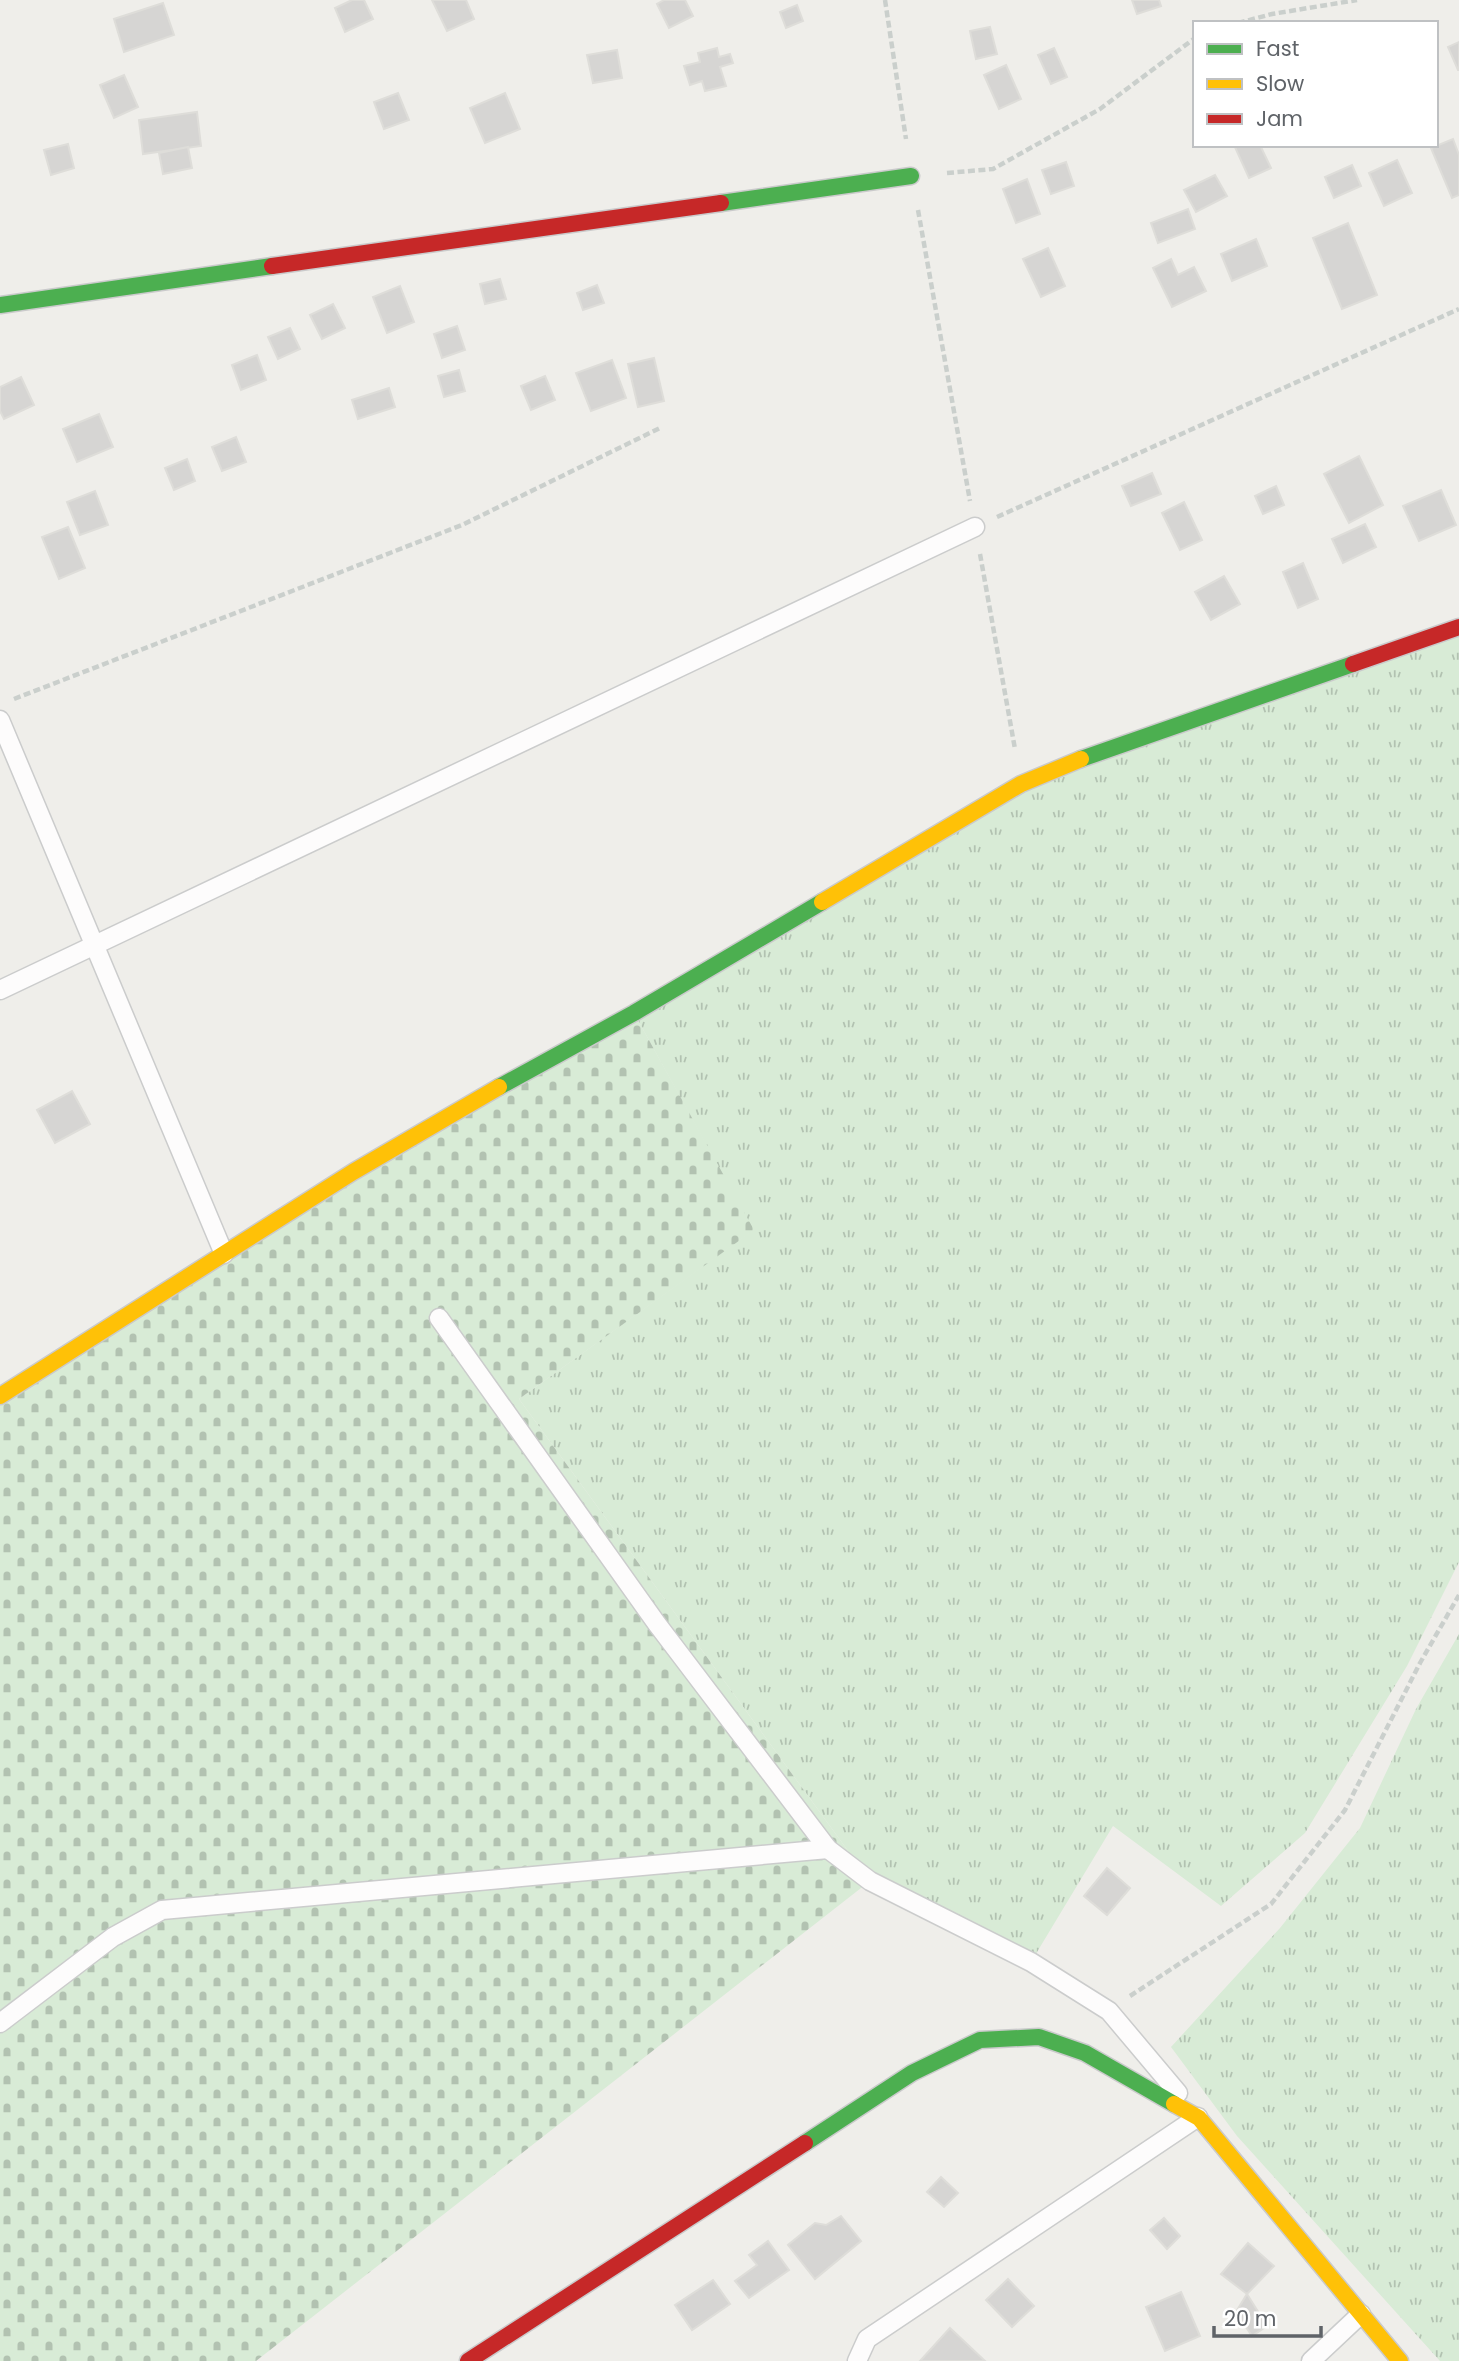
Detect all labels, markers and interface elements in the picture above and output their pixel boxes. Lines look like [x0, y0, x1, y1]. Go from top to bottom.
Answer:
legend [1193, 21, 1438, 147]
text: Fast [1256, 34, 1299, 63]
text: Slow [1256, 69, 1304, 98]
text: Jam [1256, 104, 1303, 133]
scale bar [1214, 2294, 1321, 2338]
text: 20 m [1224, 2304, 1277, 2333]

